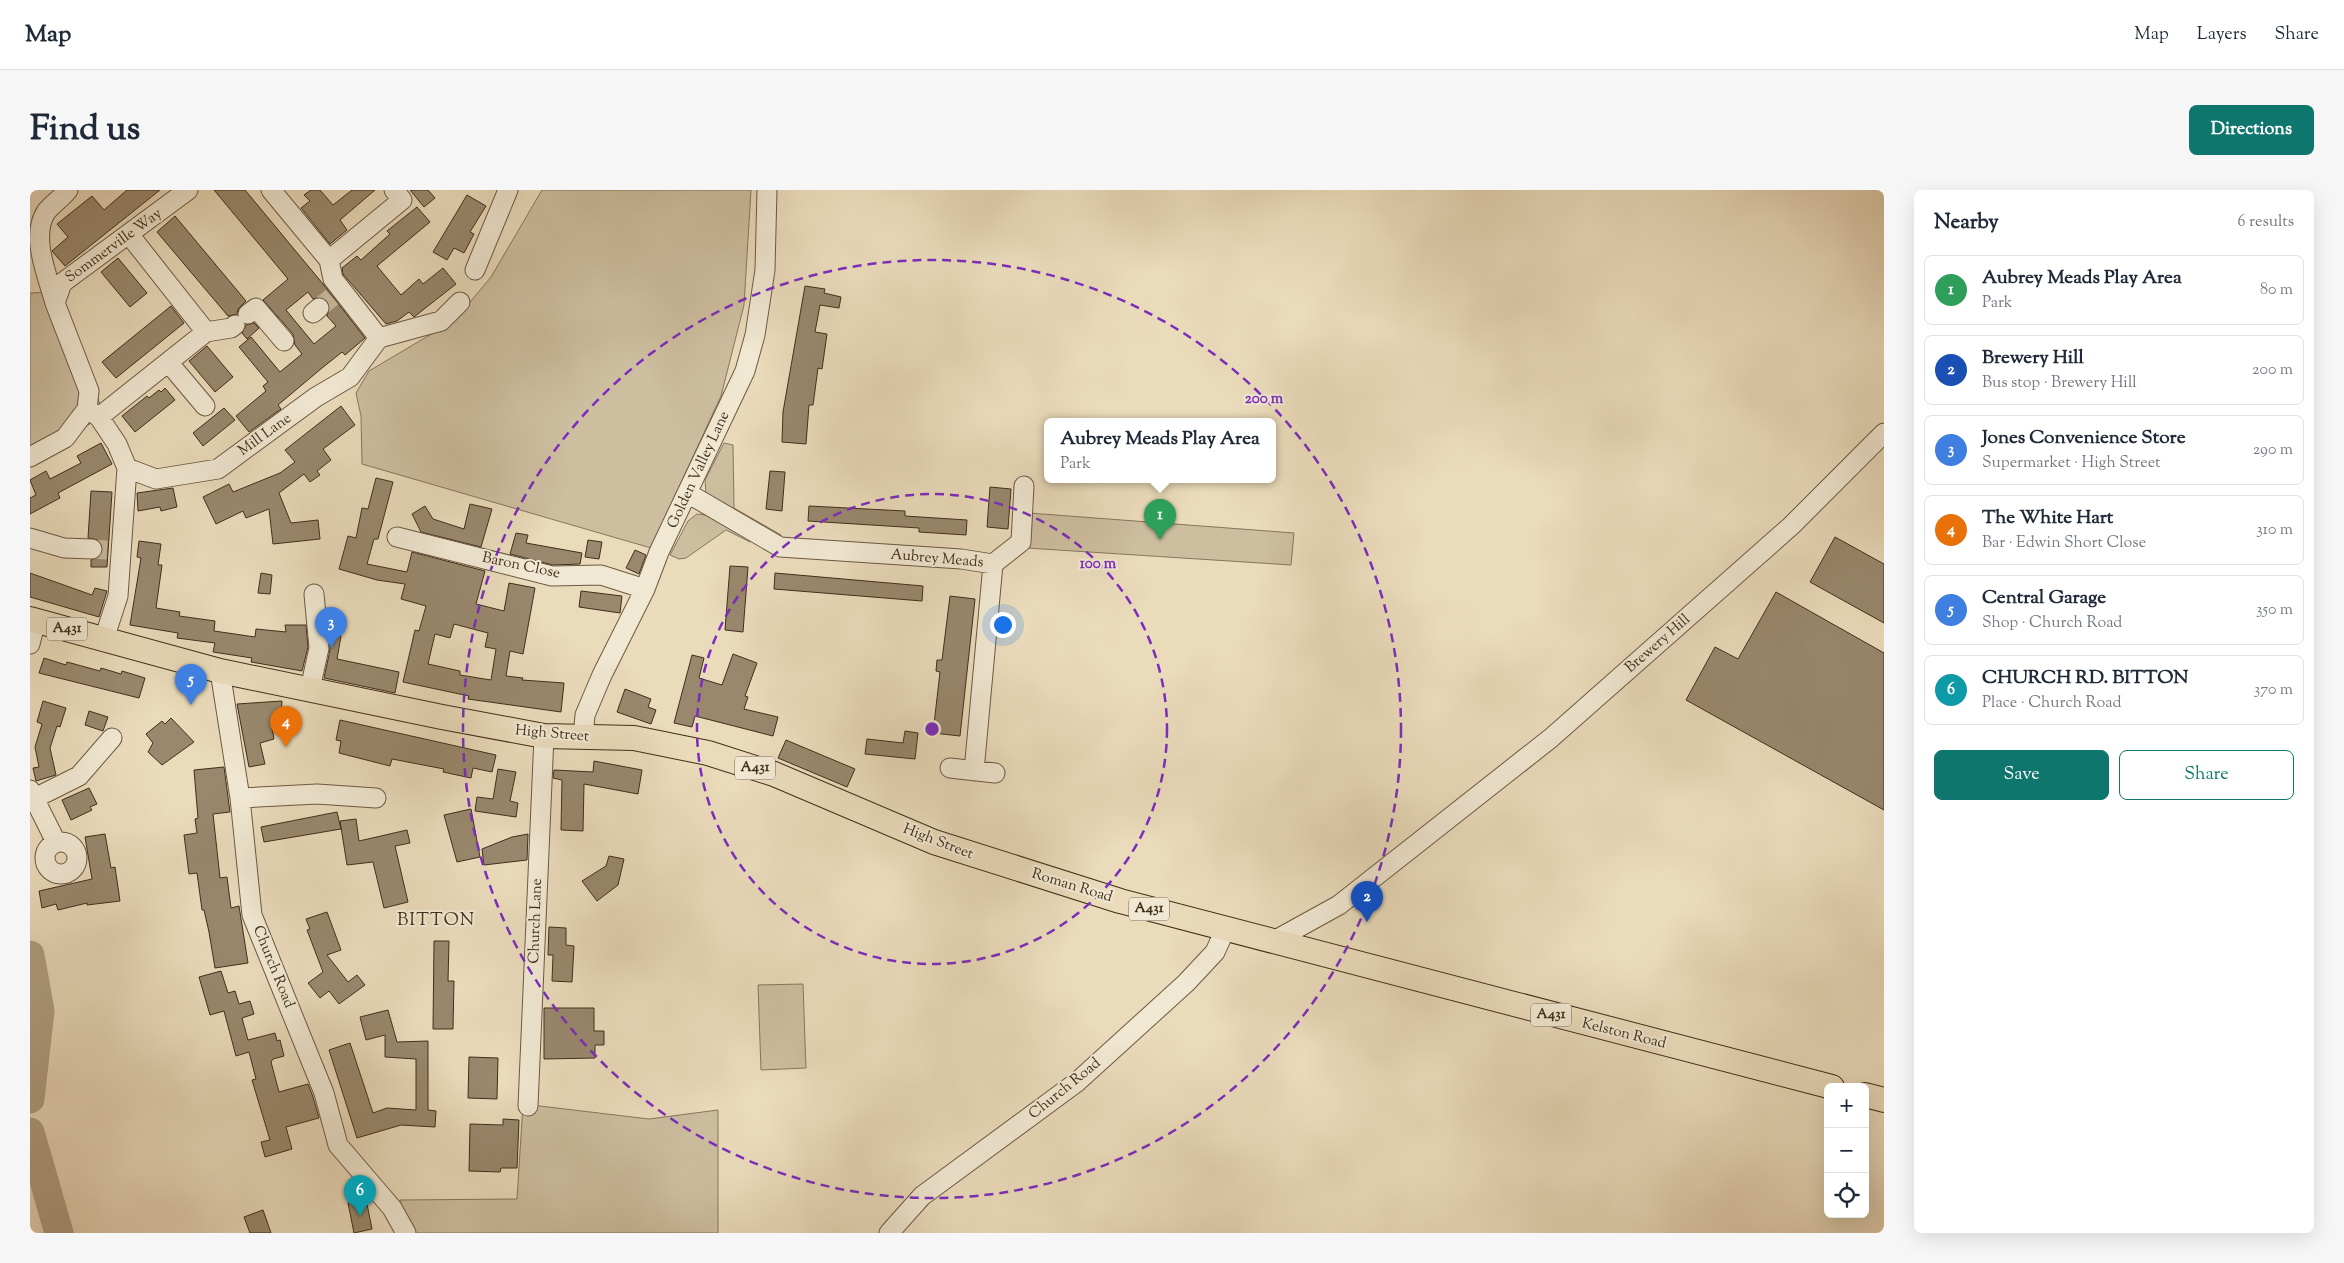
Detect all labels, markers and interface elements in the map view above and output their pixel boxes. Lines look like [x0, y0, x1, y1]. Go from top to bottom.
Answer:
text: Map [25, 18, 71, 52]
text: Map [2134, 22, 2169, 48]
text: Layers [2197, 22, 2247, 48]
text: Share [2275, 22, 2319, 48]
text: Find us [30, 105, 140, 156]
button: Directions [2189, 105, 2314, 155]
street label: Sommerville Way [61, 203, 167, 288]
text: Nearby [1934, 208, 1999, 238]
text: 6 results [2238, 211, 2294, 234]
text: Aubrey Meads Play Area [1982, 265, 2182, 292]
text: 1 [1948, 279, 1954, 302]
text: 80 m [2260, 279, 2293, 302]
text: Park [1982, 292, 2013, 315]
text: Brewery Hill [1982, 345, 2084, 372]
text: 2 [1947, 359, 1955, 382]
text: 200 m [2252, 359, 2293, 382]
text: Bus stop · Brewery Hill [1982, 372, 2137, 395]
text: 200 m [1245, 389, 1284, 410]
street label: Mill Lane [234, 408, 296, 462]
street label: Golden Valley Lane [663, 408, 735, 532]
popup [1044, 418, 1276, 483]
text: Jones Convenience Store [1982, 425, 2186, 452]
text: Aubrey Meads Play Area [1060, 426, 1260, 453]
text: 3 [1948, 439, 1954, 462]
text: 290 m [2253, 439, 2293, 462]
text: Supermarket · High Street [1982, 452, 2161, 475]
text: Park [1060, 453, 1091, 476]
pin: 1 [1144, 499, 1176, 540]
text: The White Hart [1982, 505, 2113, 532]
text: 4 [1947, 519, 1955, 542]
text: 310 m [2256, 519, 2293, 542]
text: Bar · Edwin Short Close [1982, 532, 2146, 555]
street label: Aubrey Meads [890, 544, 984, 574]
street label: Baron Close [480, 547, 562, 585]
text: 100 m [1080, 554, 1117, 575]
text: Central Garage [1982, 585, 2106, 612]
text: 5 [1948, 599, 1954, 622]
text: 350 m [2256, 599, 2293, 622]
pin: 3 [315, 607, 347, 648]
street label: Brewery Hill [1621, 610, 1695, 678]
your location [990, 612, 1016, 638]
text: Shop · Church Road [1982, 612, 2122, 635]
road number: A431 [47, 618, 87, 640]
pin: 5 [175, 664, 207, 705]
text: CHURCH RD. BITTON [1982, 665, 2188, 692]
text: 6 [1947, 679, 1955, 702]
text: 370 m [2254, 679, 2293, 702]
text: Place · Church Road [1982, 692, 2121, 715]
pin: 4 [270, 706, 302, 747]
street label: High Street [514, 720, 590, 748]
centre of rings [923, 720, 941, 738]
button: Save [1934, 750, 2109, 800]
button: Share [2119, 750, 2294, 800]
road number: A431 [735, 756, 775, 780]
street label: High Street [900, 819, 976, 865]
street label: Roman Road [1029, 864, 1116, 908]
street label: Church Lane [524, 878, 548, 964]
pin: 2 [1351, 881, 1383, 922]
road number: A431 [1129, 898, 1169, 921]
district label: BITTON [397, 908, 475, 934]
street label: Church Road [247, 923, 299, 1012]
road number: A431 [1531, 1004, 1571, 1026]
street label: Kelston Road [1580, 1013, 1669, 1055]
street label: Church Road [1024, 1053, 1106, 1125]
map controls [1824, 1083, 1869, 1218]
button: + [1824, 1083, 1869, 1128]
button: − [1824, 1128, 1869, 1173]
button: locate [1824, 1173, 1869, 1218]
pin: 6 [344, 1175, 376, 1216]

